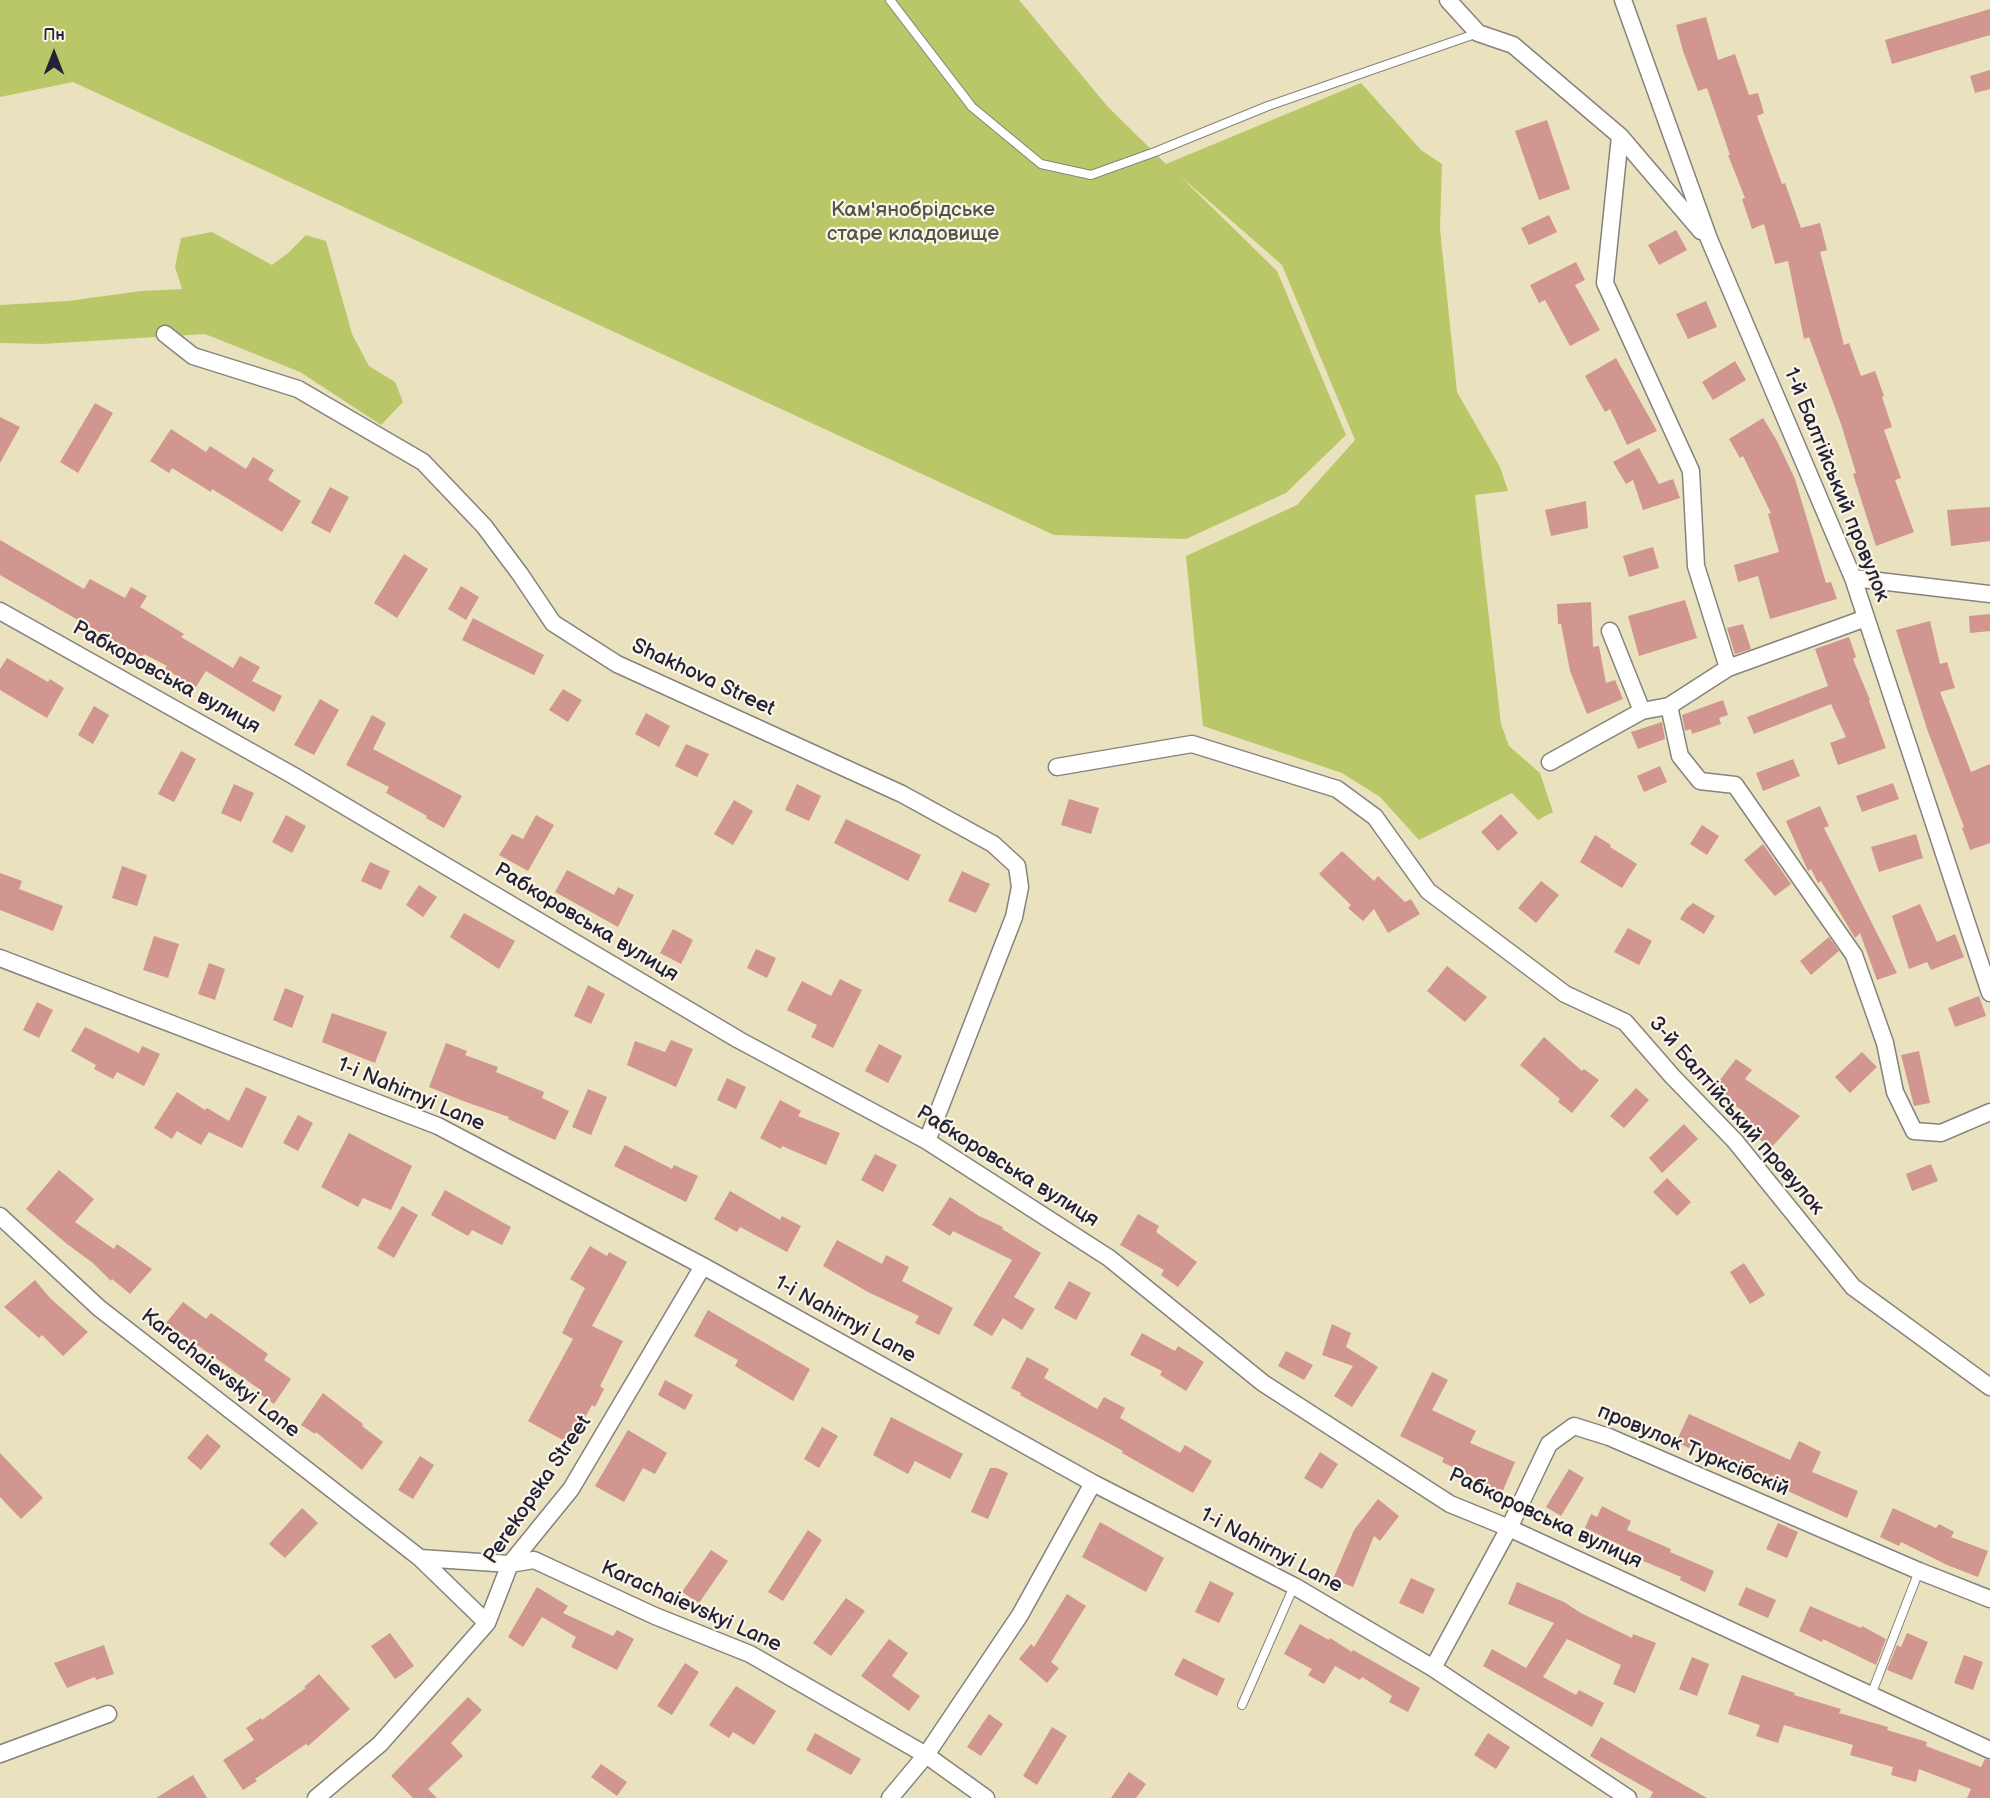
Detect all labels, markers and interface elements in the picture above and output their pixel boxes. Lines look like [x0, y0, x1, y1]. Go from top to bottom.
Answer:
north arrow [24, 24, 84, 84]
text: Пн [43, 26, 65, 45]
park label: Кам'янобрідське старе кладовище [827, 198, 999, 248]
street label: 1-й Балтійський провулок [1777, 364, 1895, 606]
street label: Рабкоровська вулиця [68, 616, 264, 740]
street label: Shakhova Street [627, 634, 779, 722]
street label: Рабкоровська вулиця [489, 858, 683, 988]
street label: 3-й Балтійський провулок [1643, 1011, 1829, 1221]
street label: 1-i Nahirnyi Lane [333, 1053, 489, 1137]
street label: Рабкоровська вулиця [911, 1100, 1103, 1234]
street label: 1-i Nahirnyi Lane [770, 1271, 920, 1369]
street label: Karachaievskyi Lane [135, 1304, 305, 1444]
street label: провулок Турксібскій [1593, 1399, 1793, 1503]
street label: Perekopska Street [479, 1411, 597, 1569]
street label: Рабкоровська вулиця [1444, 1463, 1646, 1575]
street label: 1-i Nahirnyi Lane [1195, 1503, 1347, 1599]
street label: Karachaievskyi Lane [597, 1556, 785, 1658]

